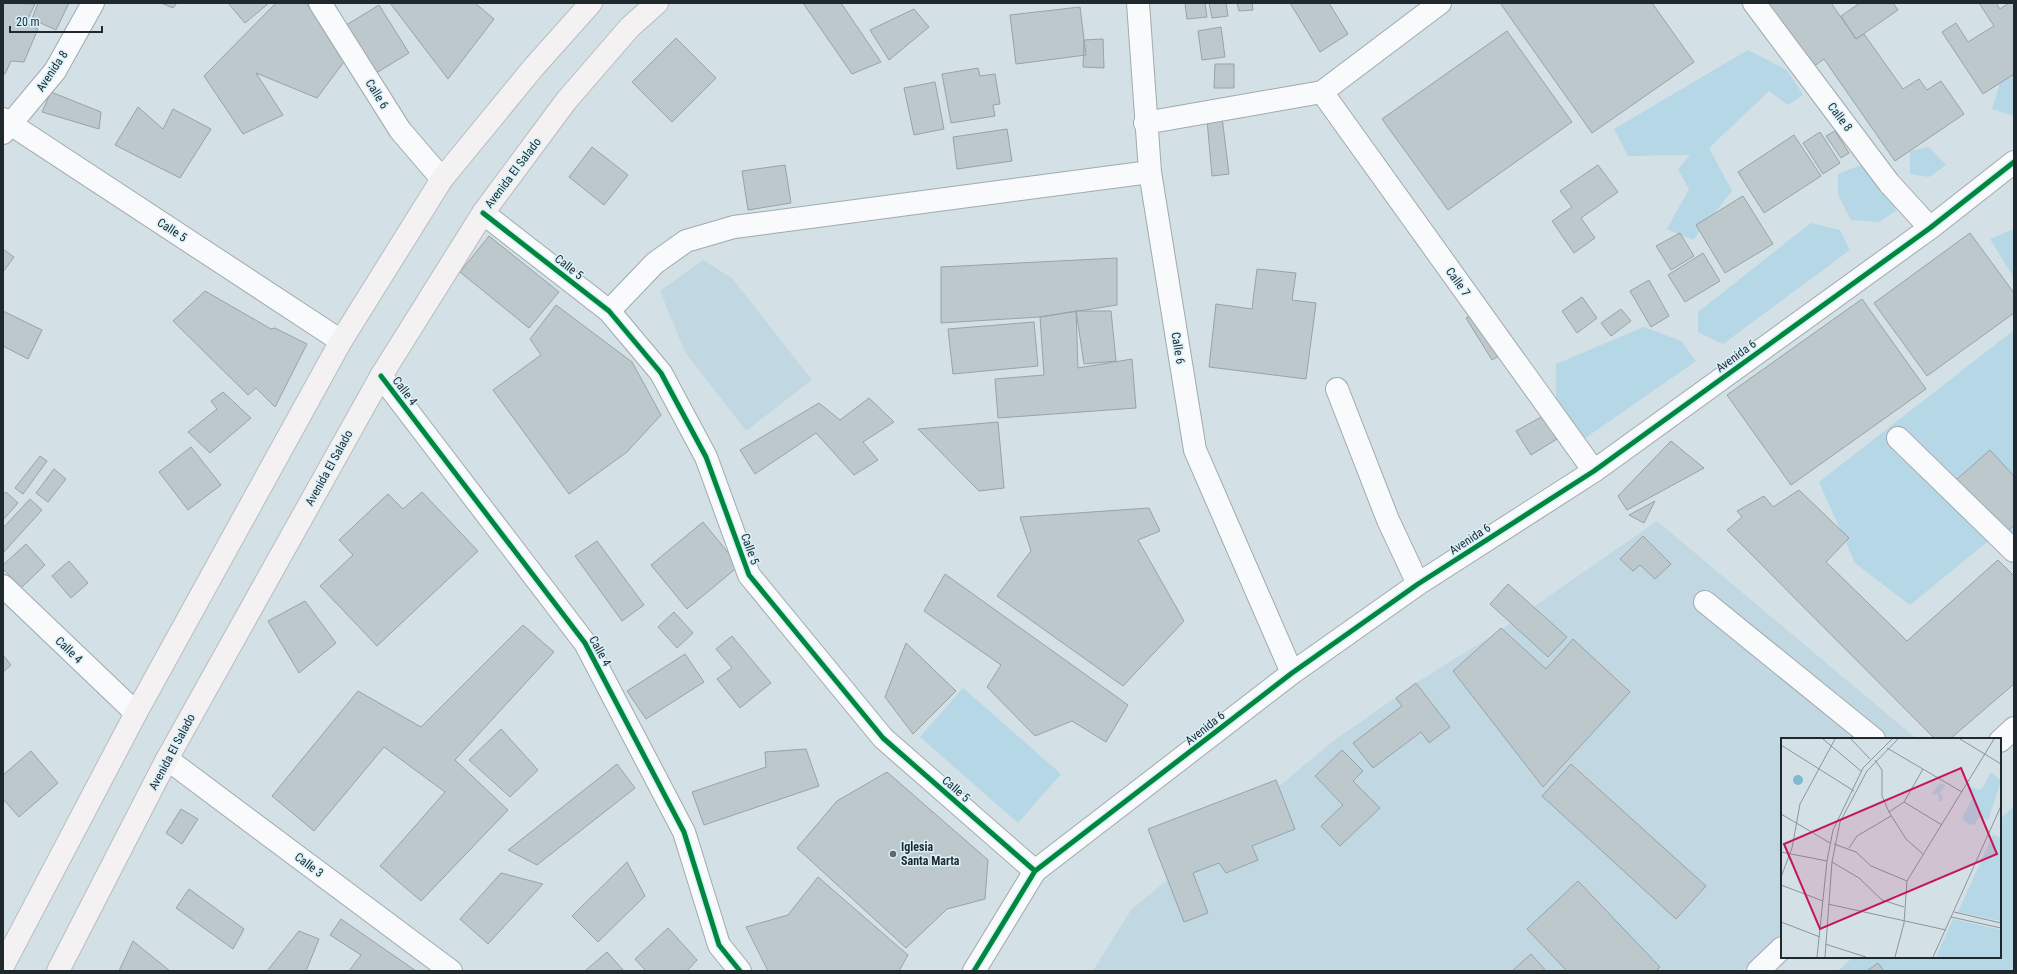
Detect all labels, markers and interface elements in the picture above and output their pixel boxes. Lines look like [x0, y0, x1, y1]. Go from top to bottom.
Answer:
scale bar [10, 8, 102, 34]
text: 20 m [16, 15, 40, 29]
street label: Avenida 8 [33, 48, 71, 94]
street label: Calle 6 [362, 77, 392, 111]
street label: Calle 8 [1825, 100, 1855, 134]
street label: Avenida El Salado [482, 135, 544, 211]
street label: Calle 5 [155, 215, 189, 245]
street label: Calle 5 [552, 252, 586, 283]
street label: Calle 7 [1443, 265, 1473, 299]
street label: Calle 6 [1169, 331, 1187, 365]
street label: Avenida 6 [1713, 337, 1759, 375]
street label: Calle 4 [390, 374, 420, 408]
street label: Avenida El Salado [302, 428, 356, 508]
street label: Avenida 6 [1447, 520, 1493, 557]
street label: Calle 5 [738, 531, 762, 567]
street label: Calle 4 [586, 633, 614, 669]
street label: Calle 4 [52, 634, 86, 666]
street label: Avenida 6 [1182, 708, 1228, 748]
street label: Avenida El Salado [146, 712, 198, 792]
inset map [1781, 738, 2001, 958]
street label: Calle 5 [939, 773, 973, 805]
place label: Iglesia Santa Marta [901, 840, 960, 868]
marker: Iglesia Santa Marta [888, 849, 898, 859]
street label: Calle 3 [292, 850, 326, 880]

